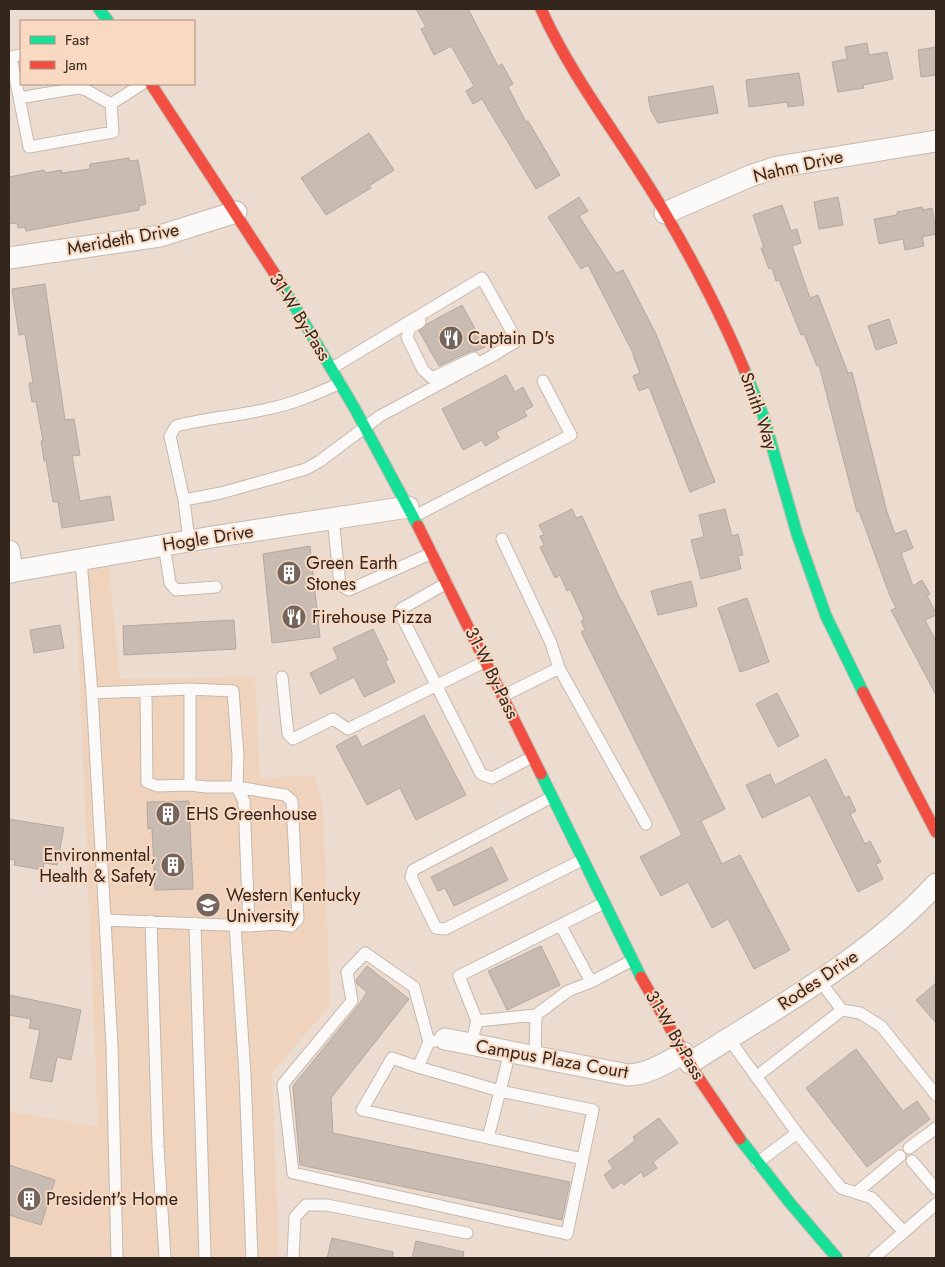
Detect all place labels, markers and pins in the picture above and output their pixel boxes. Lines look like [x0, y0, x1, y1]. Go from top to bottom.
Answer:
restaurant icon: Captain D's [438, 325, 464, 351]
place label: Captain D's [468, 325, 555, 351]
place label: Green Earth Stones [306, 550, 398, 597]
building icon: Green Earth Stones [276, 560, 302, 586]
restaurant icon: Firehouse Pizza [281, 604, 307, 630]
place label: Firehouse Pizza [312, 604, 432, 630]
building icon: EHS Greenhouse [155, 801, 181, 827]
place label: EHS Greenhouse [186, 801, 317, 827]
place label: Environmental, Health & Safety [39, 842, 156, 889]
building icon: Environmental, Health & Safety [160, 852, 186, 878]
place label: Western Kentucky University [226, 882, 360, 929]
school or university icon: Western Kentucky University [195, 892, 221, 918]
building icon: President's Home [16, 1186, 42, 1212]
place label: President's Home [46, 1186, 178, 1212]

